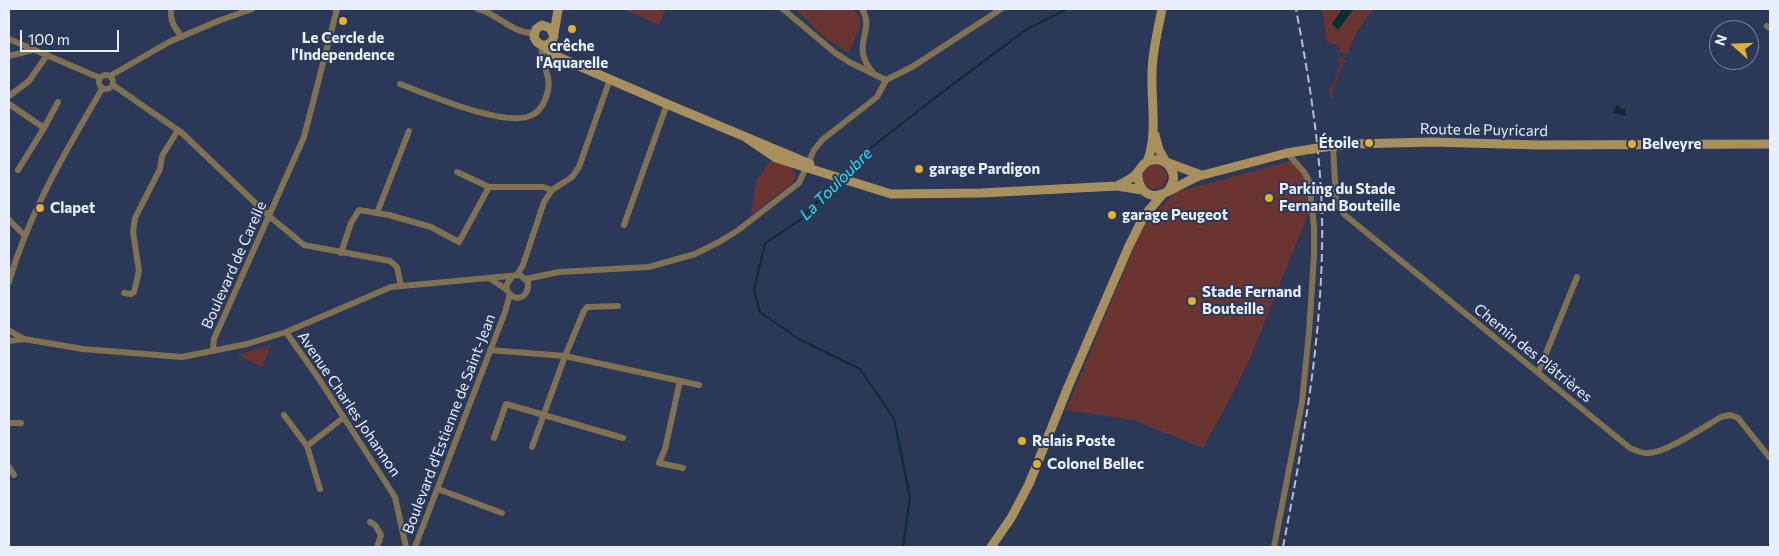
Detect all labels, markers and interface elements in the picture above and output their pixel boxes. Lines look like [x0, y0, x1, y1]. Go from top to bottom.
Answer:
marker: Le Cercle de l'Independence [337, 15, 349, 27]
scale bar [22, 20, 121, 52]
north arrow [1709, 20, 1759, 70]
marker: crêche l'Aquarelle [566, 23, 578, 35]
place label: Le Cercle de l'Independence [291, 29, 395, 64]
text: 100 m [28, 30, 70, 48]
text: N [1711, 32, 1730, 48]
place label: crêche l'Aquarelle [536, 37, 608, 72]
street label: Route de Puyricard [1420, 120, 1548, 140]
place label: Étoile [1319, 134, 1359, 152]
place label: Belveyre [1642, 135, 1702, 153]
marker: Étoile [1363, 137, 1375, 149]
marker: Belveyre [1626, 138, 1638, 150]
water label: La Touloubre [796, 144, 876, 224]
place label: garage Pardigon [929, 160, 1040, 178]
marker: garage Pardigon [913, 163, 925, 175]
place label: Parking du Stade Fernand Bouteille [1279, 180, 1400, 215]
marker: Parking du Stade Fernand Bouteille [1263, 192, 1275, 204]
street label: Boulevard de Carelle [198, 198, 270, 332]
place label: Clapet [50, 199, 95, 217]
marker: Clapet [34, 202, 46, 214]
place label: garage Peugeot [1122, 206, 1228, 224]
marker: garage Peugeot [1106, 209, 1118, 221]
place label: Stade Fernand Bouteille [1202, 283, 1301, 318]
marker: Stade Fernand Bouteille [1186, 295, 1198, 307]
street label: Chemin des Plâtrières [1470, 300, 1596, 406]
street label: Boulevard d'Estienne de Saint-Jean [399, 311, 499, 537]
street label: Avenue Charles Johannon [294, 328, 404, 480]
place label: Relais Poste [1032, 432, 1115, 450]
marker: Relais Poste [1016, 435, 1028, 447]
place label: Colonel Bellec [1047, 455, 1144, 473]
marker: Colonel Bellec [1031, 458, 1043, 470]

